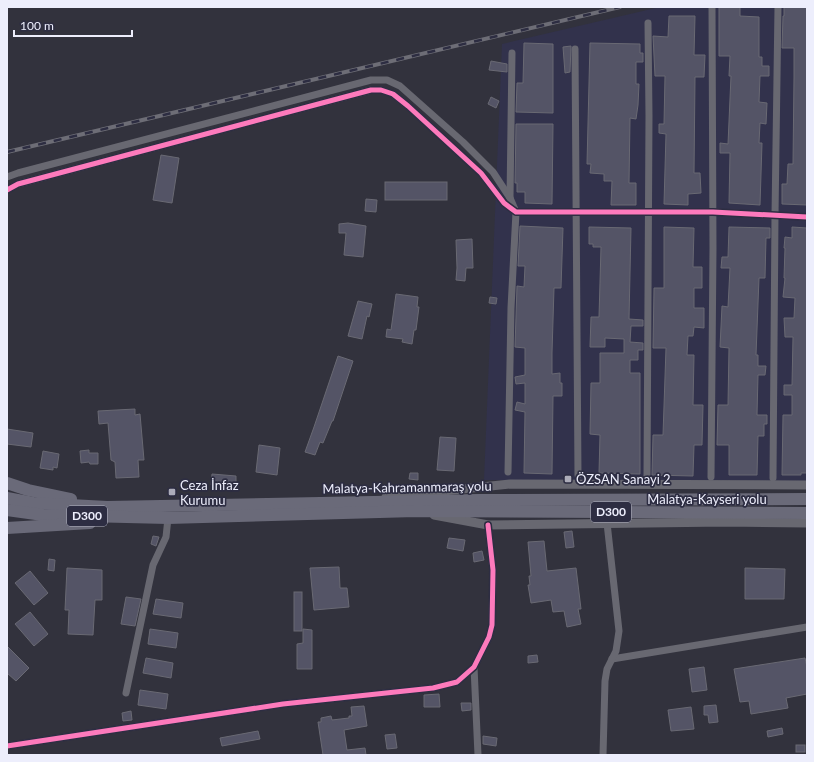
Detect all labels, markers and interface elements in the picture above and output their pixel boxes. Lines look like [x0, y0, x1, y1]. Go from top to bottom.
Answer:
scale bar [14, 12, 132, 38]
text: 100 m [20, 18, 54, 33]
place label: ÖZSAN Sanayi 2 [576, 471, 671, 487]
marker: ÖZSAN Sanayi 2 [563, 474, 573, 484]
place label: Ceza İnfaz Kurumu [180, 477, 239, 508]
street label: Malatya-Kahramanmaraş yolu [322, 478, 492, 496]
marker: Ceza İnfaz Kurumu [167, 487, 177, 497]
street label: Malatya-Kayseri yolu [647, 491, 767, 507]
road number: D300 [591, 502, 631, 522]
road number: D300 [67, 506, 107, 526]

